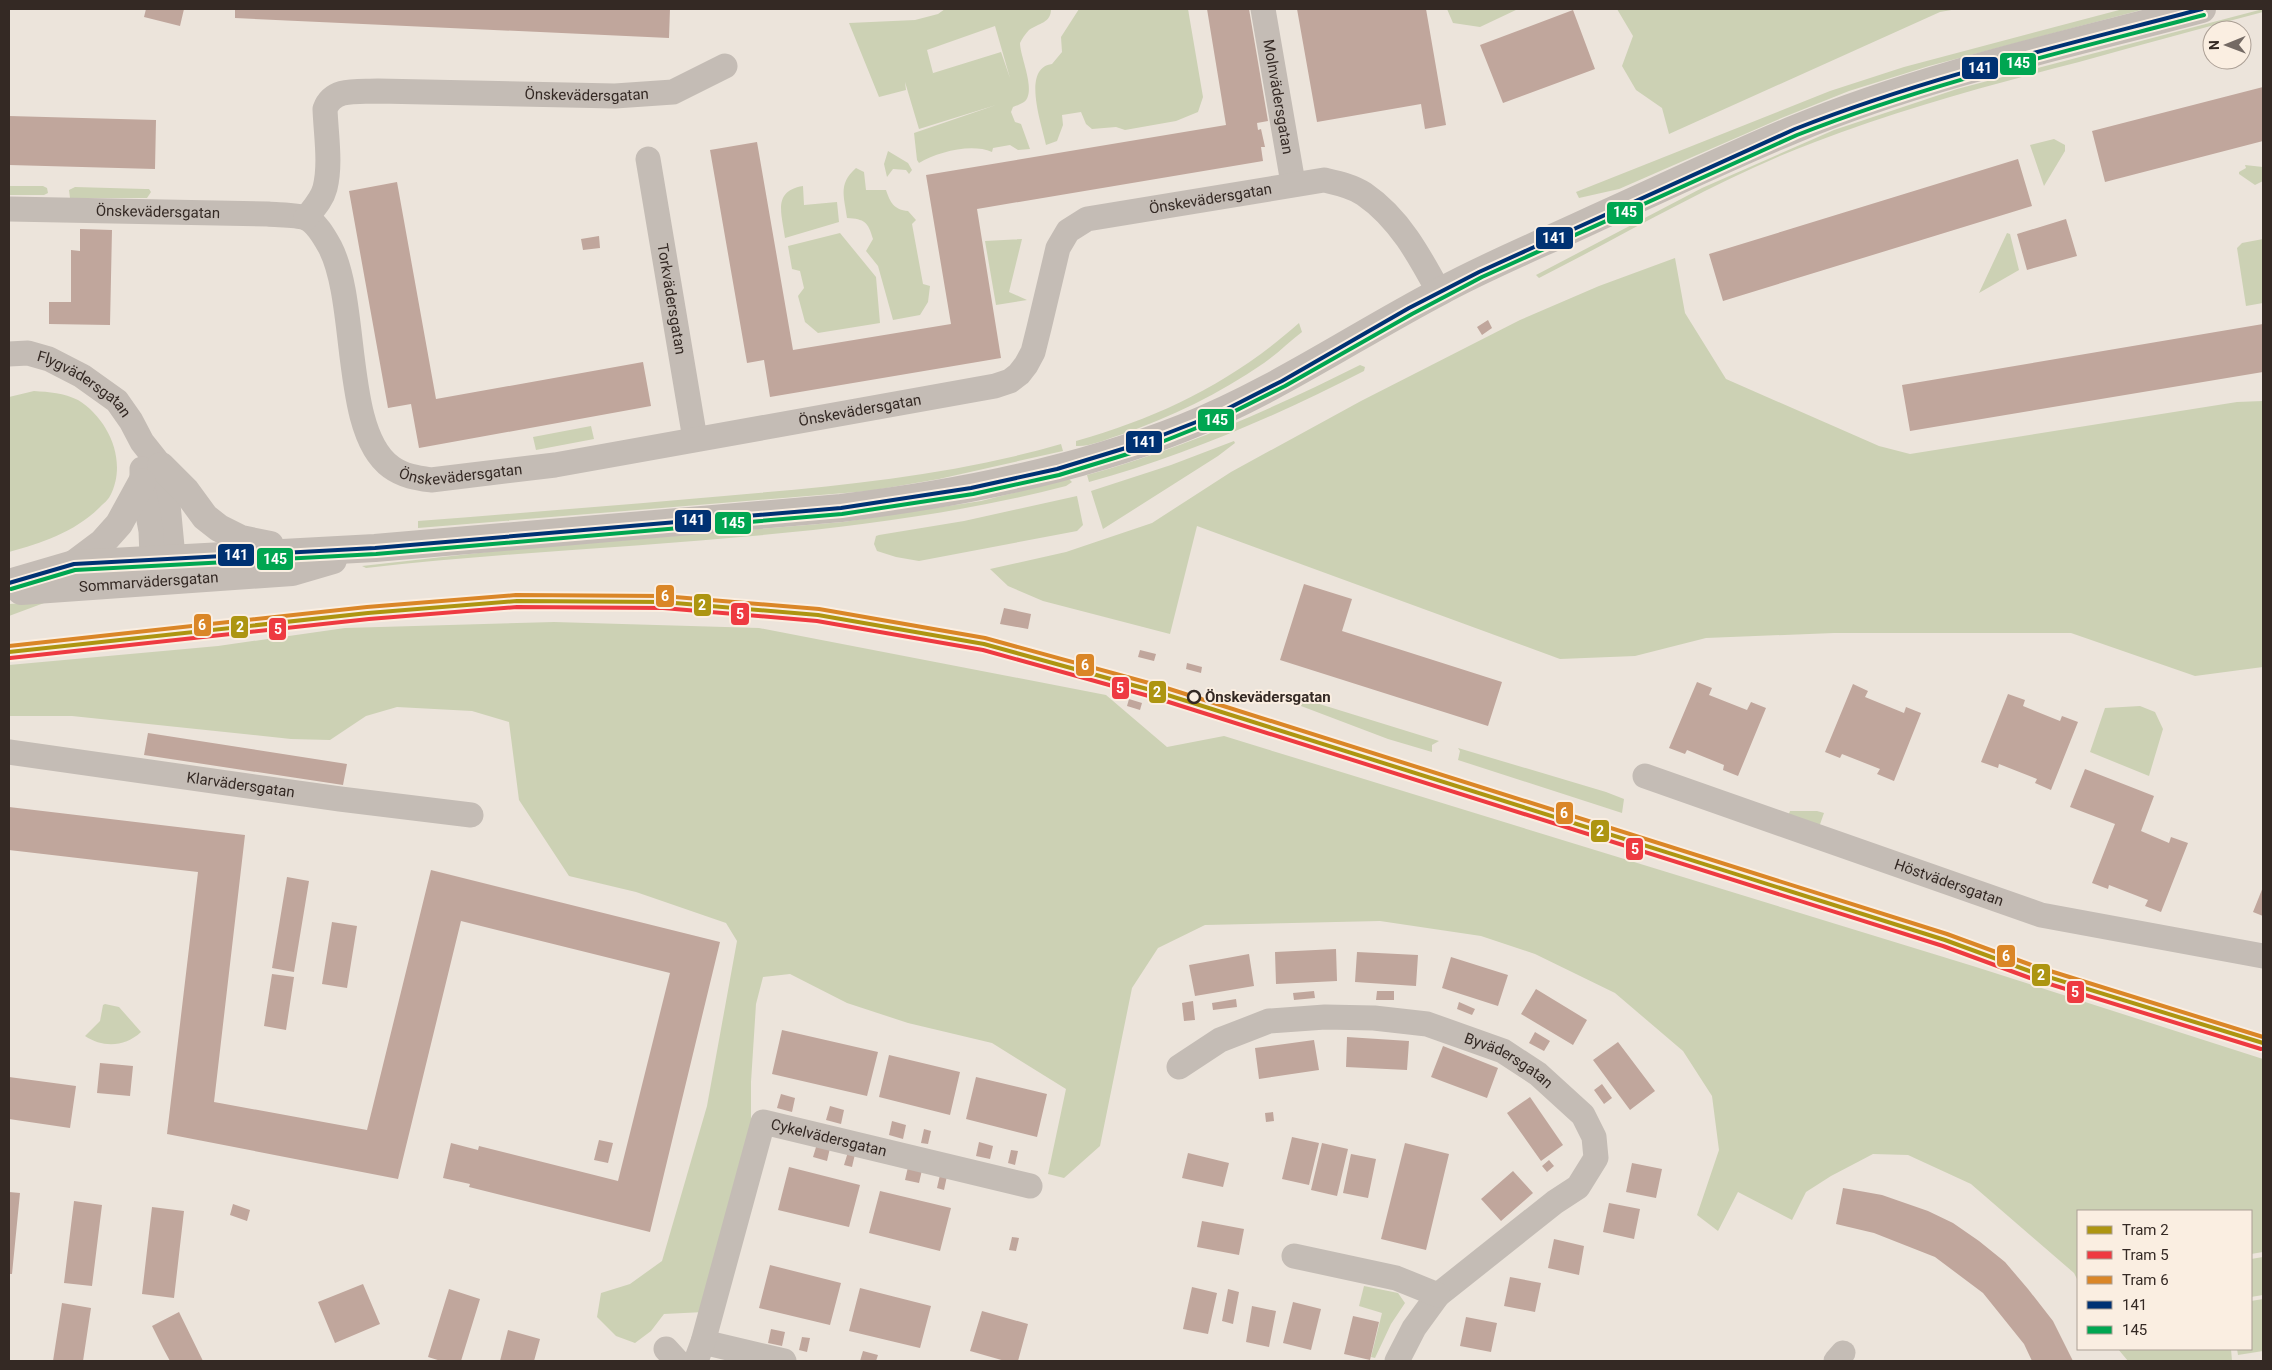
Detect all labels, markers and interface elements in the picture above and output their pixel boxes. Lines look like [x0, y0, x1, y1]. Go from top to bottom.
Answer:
north arrow [2202, 20, 2252, 70]
street label: Molnvädersgatan [1259, 38, 1297, 156]
text: N [2206, 40, 2222, 50]
line badge: 145 [1999, 52, 2037, 76]
text: 145 [2006, 55, 2030, 71]
line badge: 141 [1961, 56, 1999, 80]
text: 141 [1968, 60, 1992, 76]
street label: Önskevädersgatan [524, 85, 649, 105]
street label: Önskevädersgatan [1148, 180, 1273, 218]
line badge: 145 [1606, 201, 1644, 225]
street label: Önskevädersgatan [96, 202, 220, 222]
text: 145 [1613, 204, 1637, 220]
line badge: 141 [1535, 226, 1574, 250]
text: 141 [1542, 230, 1566, 246]
street label: Torkvädersgatan [653, 242, 690, 356]
street label: Flygvädersgatan [35, 347, 135, 421]
street label: Önskevädersgatan [797, 390, 923, 430]
line badge: 145 [1197, 408, 1235, 432]
text: 145 [1204, 412, 1228, 428]
line badge: 141 [1125, 430, 1163, 454]
text: 141 [1132, 434, 1156, 450]
street label: Önskevädersgatan [396, 460, 523, 489]
line badge: 141 [674, 509, 712, 533]
line badge: 145 [714, 511, 752, 535]
text: 141 [681, 512, 705, 528]
text: 145 [721, 515, 745, 531]
line badge: 141 [217, 543, 255, 567]
text: 141 [224, 547, 248, 563]
line badge: 145 [256, 547, 294, 571]
text: 145 [263, 551, 287, 567]
street label: Sommarvädersgatan [78, 568, 219, 596]
line badge: 6 [655, 584, 675, 608]
text: 6 [661, 588, 669, 604]
line badge: 2 [693, 593, 712, 617]
text: 2 [698, 597, 706, 613]
line badge: 5 [730, 602, 750, 626]
text: 5 [736, 606, 744, 622]
line badge: 6 [193, 613, 212, 637]
line badge: 2 [230, 615, 249, 639]
text: 6 [198, 617, 206, 633]
line badge: 5 [268, 617, 287, 641]
text: 2 [236, 619, 244, 635]
text: 5 [274, 621, 282, 637]
line badge: 6 [1075, 653, 1095, 677]
text: 6 [1081, 657, 1089, 673]
line badge: 5 [1111, 676, 1130, 700]
text: 5 [1116, 680, 1124, 696]
line badge: 2 [1148, 680, 1167, 704]
text: 2 [1153, 684, 1161, 700]
place label: Önskevädersgatan [1205, 688, 1331, 706]
marker: Önskevädersgatan [1187, 690, 1201, 704]
street label: Klarvädersgatan [185, 768, 296, 801]
line badge: 6 [1555, 801, 1574, 825]
text: 6 [1560, 805, 1568, 821]
line badge: 2 [1590, 819, 1610, 843]
text: 2 [1596, 823, 1604, 839]
line badge: 5 [1625, 837, 1644, 861]
text: 5 [1631, 841, 1639, 857]
street label: Höstvädersgatan [1892, 855, 2006, 910]
line badge: 6 [1996, 944, 2016, 968]
text: 6 [2002, 948, 2010, 964]
line badge: 2 [2031, 963, 2051, 987]
text: 2 [2037, 967, 2045, 983]
line badge: 5 [2066, 980, 2085, 1004]
text: 5 [2071, 984, 2079, 1000]
street label: Byvädersgatan [1462, 1029, 1557, 1092]
street label: Cykelvädersgatan [769, 1115, 889, 1160]
legend [2077, 1210, 2252, 1350]
text: Tram 2 [2122, 1221, 2169, 1239]
text: Tram 5 [2122, 1246, 2169, 1264]
text: Tram 6 [2122, 1271, 2169, 1289]
text: 141 [2122, 1296, 2147, 1314]
text: 145 [2122, 1321, 2147, 1339]

